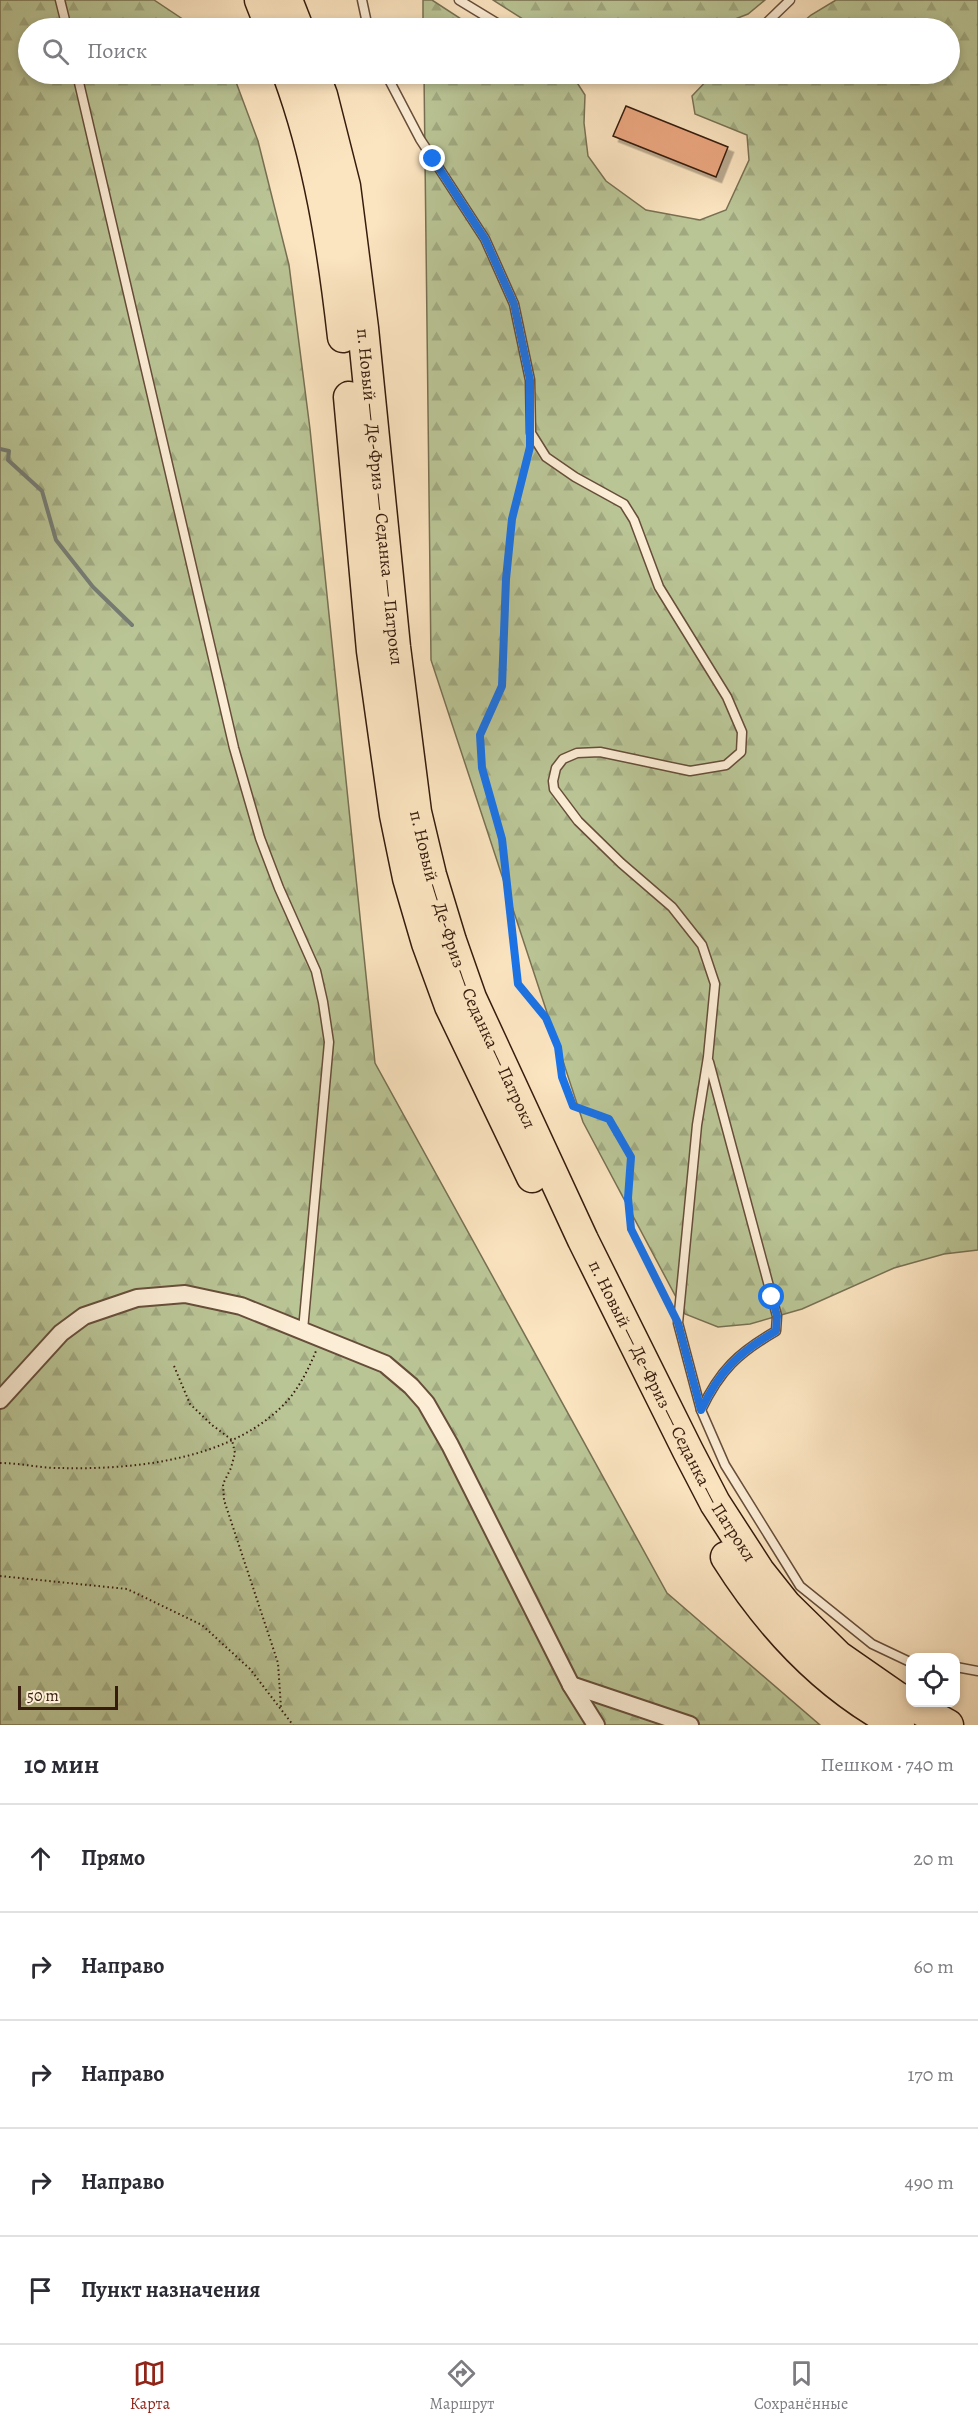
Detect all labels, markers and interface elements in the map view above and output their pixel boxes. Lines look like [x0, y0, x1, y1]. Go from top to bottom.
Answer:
search box [18, 18, 960, 84]
icon: search [39, 35, 72, 68]
text: Поиск [87, 36, 147, 66]
route end [419, 145, 445, 171]
street label: п. Новый — Де-Фриз — Седанка — Патрокл [351, 327, 409, 666]
street label: п. Новый — Де-Фриз — Седанка — Патрокл [404, 808, 542, 1132]
street label: п. Новый — Де-Фриз — Седанка — Патрокл [583, 1256, 762, 1566]
route start [758, 1283, 784, 1309]
map controls [906, 1653, 960, 1707]
button: locate [906, 1653, 960, 1707]
scale bar [18, 1683, 118, 1710]
text: 50 m [27, 1685, 59, 1707]
text: 10 мин [24, 1747, 99, 1782]
text: Пешком · 740 m [821, 1751, 954, 1778]
icon: ahead [24, 1842, 57, 1875]
text: Прямо [81, 1843, 145, 1873]
text: 20 m [913, 1845, 954, 1872]
icon: right [24, 1950, 57, 1983]
text: Направо [81, 1951, 164, 1981]
text: 60 m [914, 1953, 954, 1980]
icon: right [24, 2058, 57, 2091]
text: Направо [81, 2059, 164, 2089]
text: 170 m [908, 2061, 954, 2088]
icon: right [24, 2166, 57, 2199]
text: Направо [81, 2167, 164, 2197]
text: 490 m [905, 2169, 954, 2196]
icon: arrive [24, 2274, 57, 2307]
text: Пункт назначения [81, 2275, 260, 2305]
tab: Карта [130, 2357, 170, 2415]
tab: Маршрут [430, 2357, 494, 2415]
tab: Сохранённые [754, 2357, 848, 2415]

